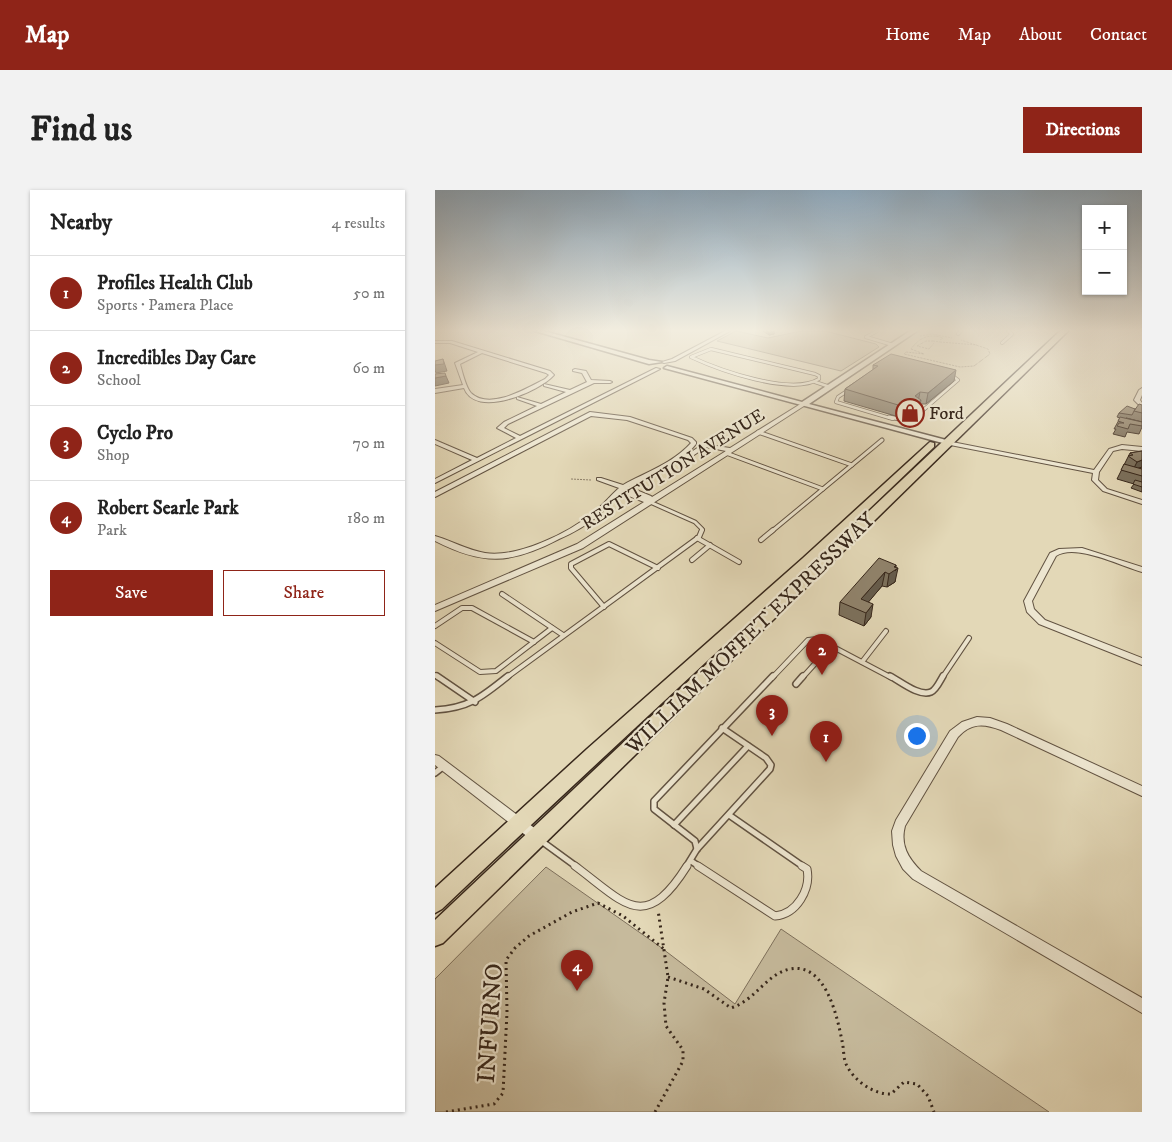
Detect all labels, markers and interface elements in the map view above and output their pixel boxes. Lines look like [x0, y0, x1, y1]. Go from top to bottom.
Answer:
text: Map [25, 20, 69, 50]
text: Home [885, 24, 930, 46]
text: Map [958, 24, 991, 46]
text: About [1019, 24, 1062, 46]
text: Contact [1090, 24, 1147, 46]
button: Directions [1023, 107, 1142, 153]
text: Find us [30, 108, 132, 152]
map controls [1082, 205, 1127, 295]
button: + [1082, 205, 1127, 250]
text: Nearby [50, 210, 112, 236]
text: 4 results [332, 213, 385, 233]
button: − [1082, 250, 1127, 295]
text: Profiles Health Club [97, 272, 253, 295]
text: 1 [63, 283, 69, 303]
text: 50 m [353, 283, 385, 303]
text: Sports · Pamera Place [97, 295, 233, 315]
text: Incredibles Day Care [97, 347, 256, 370]
text: 2 [62, 358, 70, 378]
text: 60 m [353, 358, 385, 378]
text: School [97, 370, 141, 390]
shop icon: Ford [895, 398, 925, 428]
place label: Ford [929, 403, 964, 425]
street label: RESTITUTION AVENUE [578, 404, 769, 535]
text: Cyclo Pro [97, 422, 173, 445]
text: 3 [63, 433, 69, 453]
text: 70 m [353, 433, 385, 453]
text: Shop [97, 445, 130, 465]
text: Robert Searle Park [97, 497, 239, 520]
street label: WILLIAM MOFFET EXPRESSWAY [620, 507, 881, 761]
text: 4 [61, 508, 71, 528]
text: 180 m [347, 508, 385, 528]
text: Park [97, 520, 127, 540]
button: Save [50, 570, 213, 616]
button: Share [223, 570, 385, 616]
pin: 2 [806, 634, 838, 675]
pin: 3 [756, 695, 788, 736]
pin: 1 [810, 721, 842, 762]
your location [904, 723, 930, 749]
pin: 4 [561, 950, 593, 991]
street label: INFURNO [471, 962, 510, 1084]

